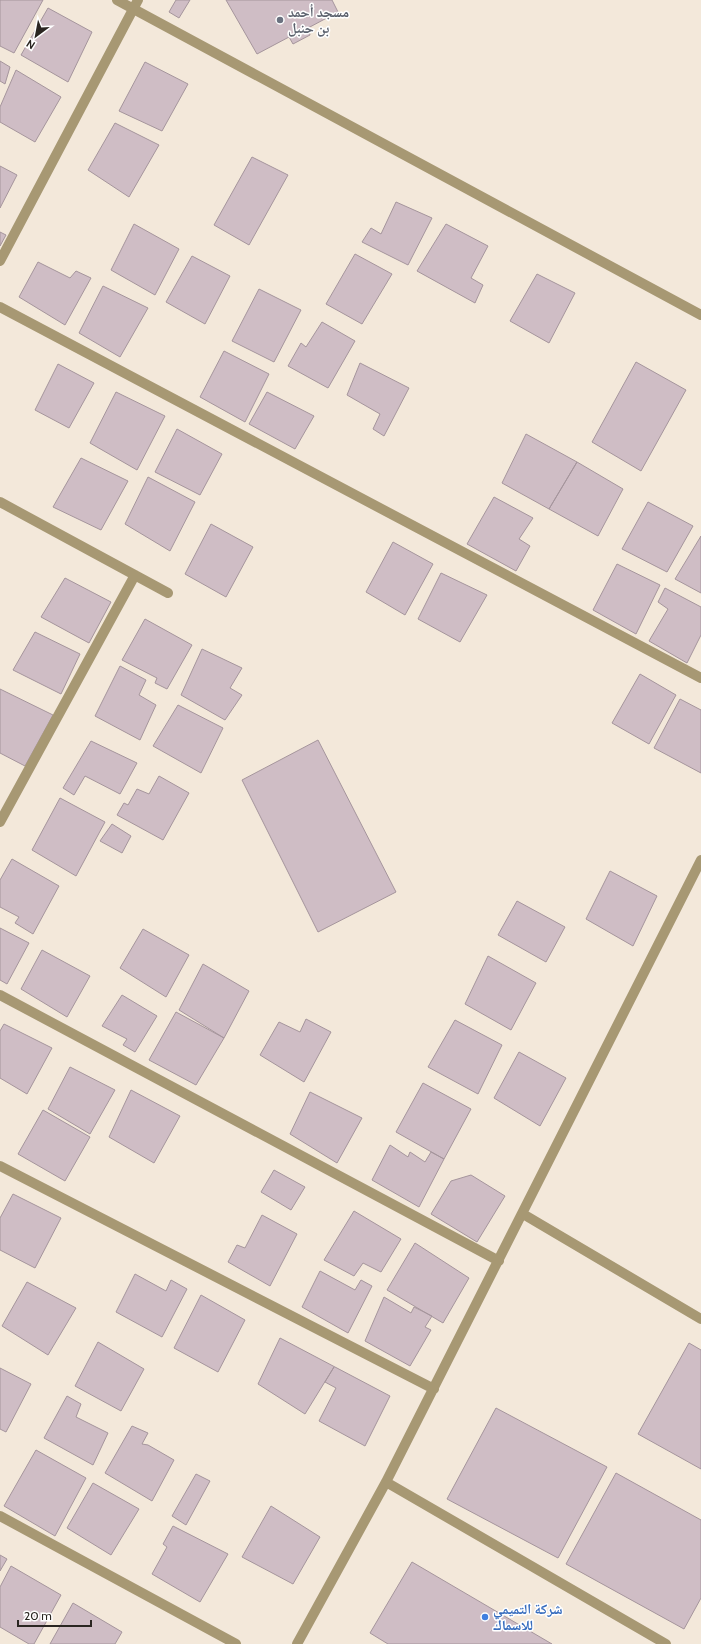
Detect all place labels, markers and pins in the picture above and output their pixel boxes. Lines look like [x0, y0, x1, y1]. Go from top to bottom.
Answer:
place label: مسجد أحمد بن حنبل [288, 3, 349, 37]
marker: مسجد أحمد بن حنبل [275, 15, 285, 25]
place label: شركة التميمي للاسماك [493, 1600, 563, 1634]
marker: شركة التميمي للاسماك [480, 1612, 490, 1622]

